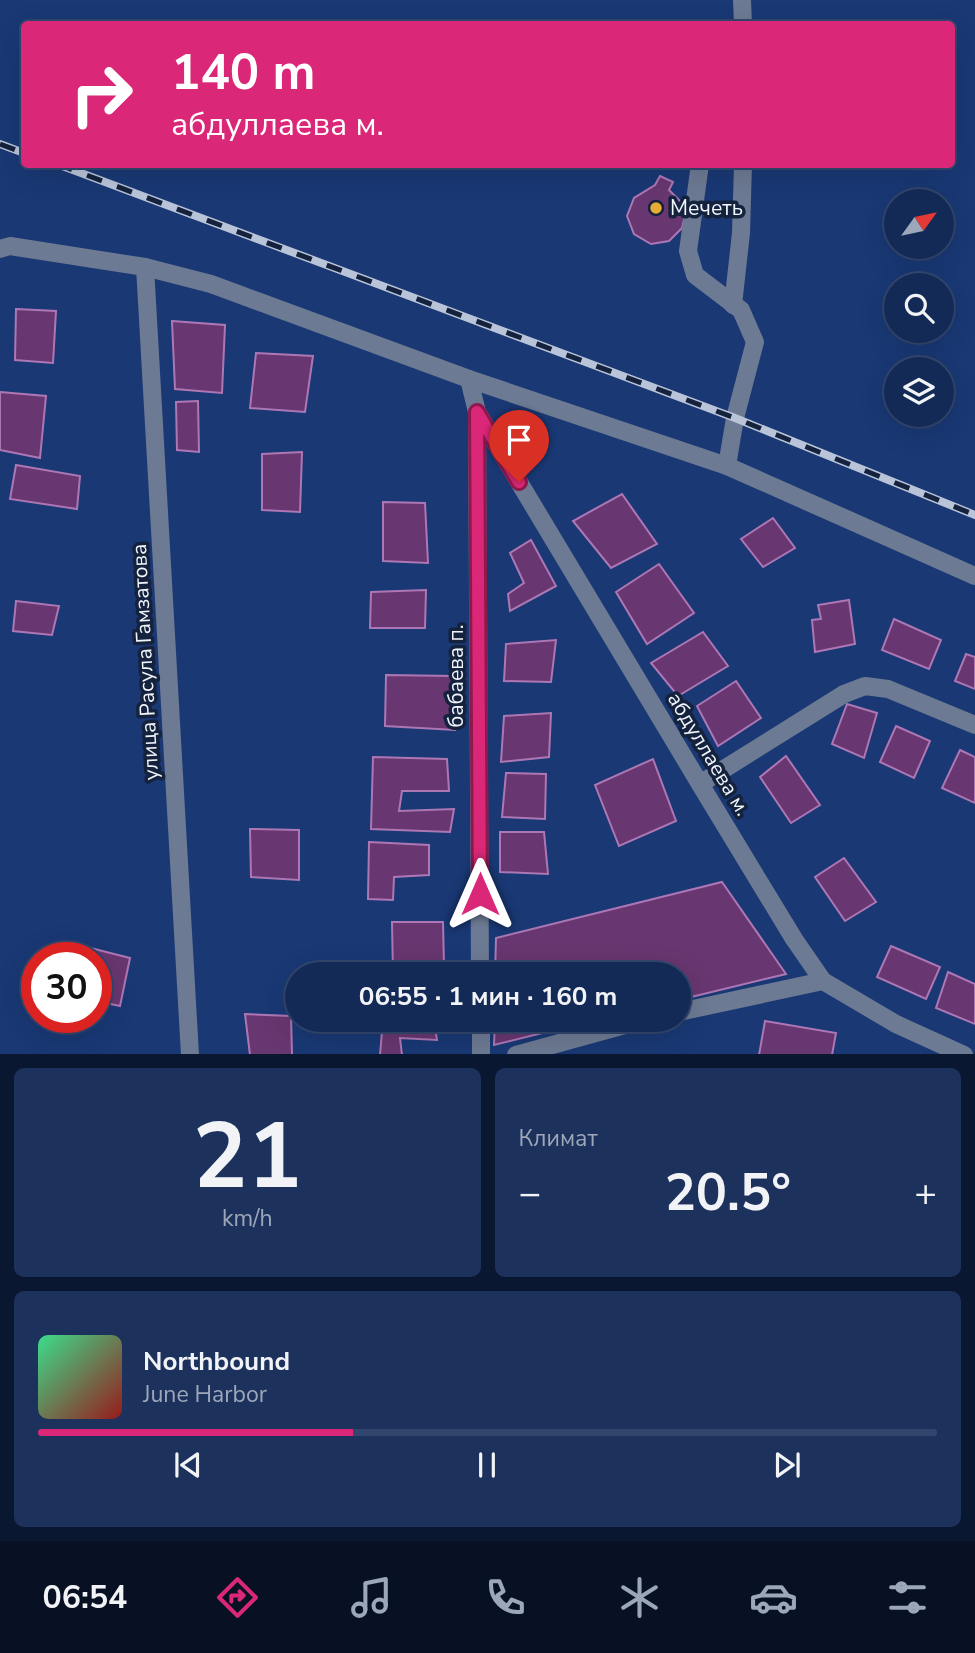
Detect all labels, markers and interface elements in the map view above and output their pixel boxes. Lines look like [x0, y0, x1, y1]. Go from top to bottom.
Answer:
text: 140 m [171, 39, 315, 106]
icon: right [56, 49, 147, 140]
text: абдуллаева м. [171, 103, 384, 146]
north arrow [884, 189, 954, 259]
map controls [884, 189, 954, 427]
place label: Мечеть [670, 194, 743, 222]
marker: Мечеть [648, 200, 664, 216]
button: search [884, 273, 954, 343]
button: layers [884, 357, 954, 427]
pin [489, 410, 549, 482]
icon: arrive [500, 421, 538, 459]
street label: улица Расула Гамзатова [125, 543, 165, 781]
street label: бабаева п. [442, 624, 470, 728]
street label: абдуллаева м. [661, 687, 757, 821]
position arrow [443, 857, 517, 931]
speed limit sign: 30 [21, 942, 112, 1033]
text: 06:55 · 1 мин · 160 m [359, 979, 617, 1014]
text: 21 [193, 1095, 302, 1219]
text: Климат [519, 1123, 598, 1154]
text: 20.5° [665, 1157, 791, 1228]
text: − [519, 1168, 541, 1219]
text: + [914, 1168, 937, 1219]
text: km/h [222, 1203, 273, 1234]
text: Northbound [143, 1344, 290, 1379]
text: June Harbor [143, 1379, 267, 1410]
icon: previous [169, 1446, 207, 1484]
icon: pause [468, 1446, 506, 1484]
icon: next [768, 1446, 806, 1484]
icon: directions [213, 1573, 262, 1622]
icon: music [347, 1573, 396, 1622]
icon: phone [481, 1573, 530, 1622]
icon: climate [615, 1573, 664, 1622]
icon: car [749, 1573, 798, 1622]
icon: filters [883, 1573, 932, 1622]
text: 06:54 [43, 1576, 127, 1619]

